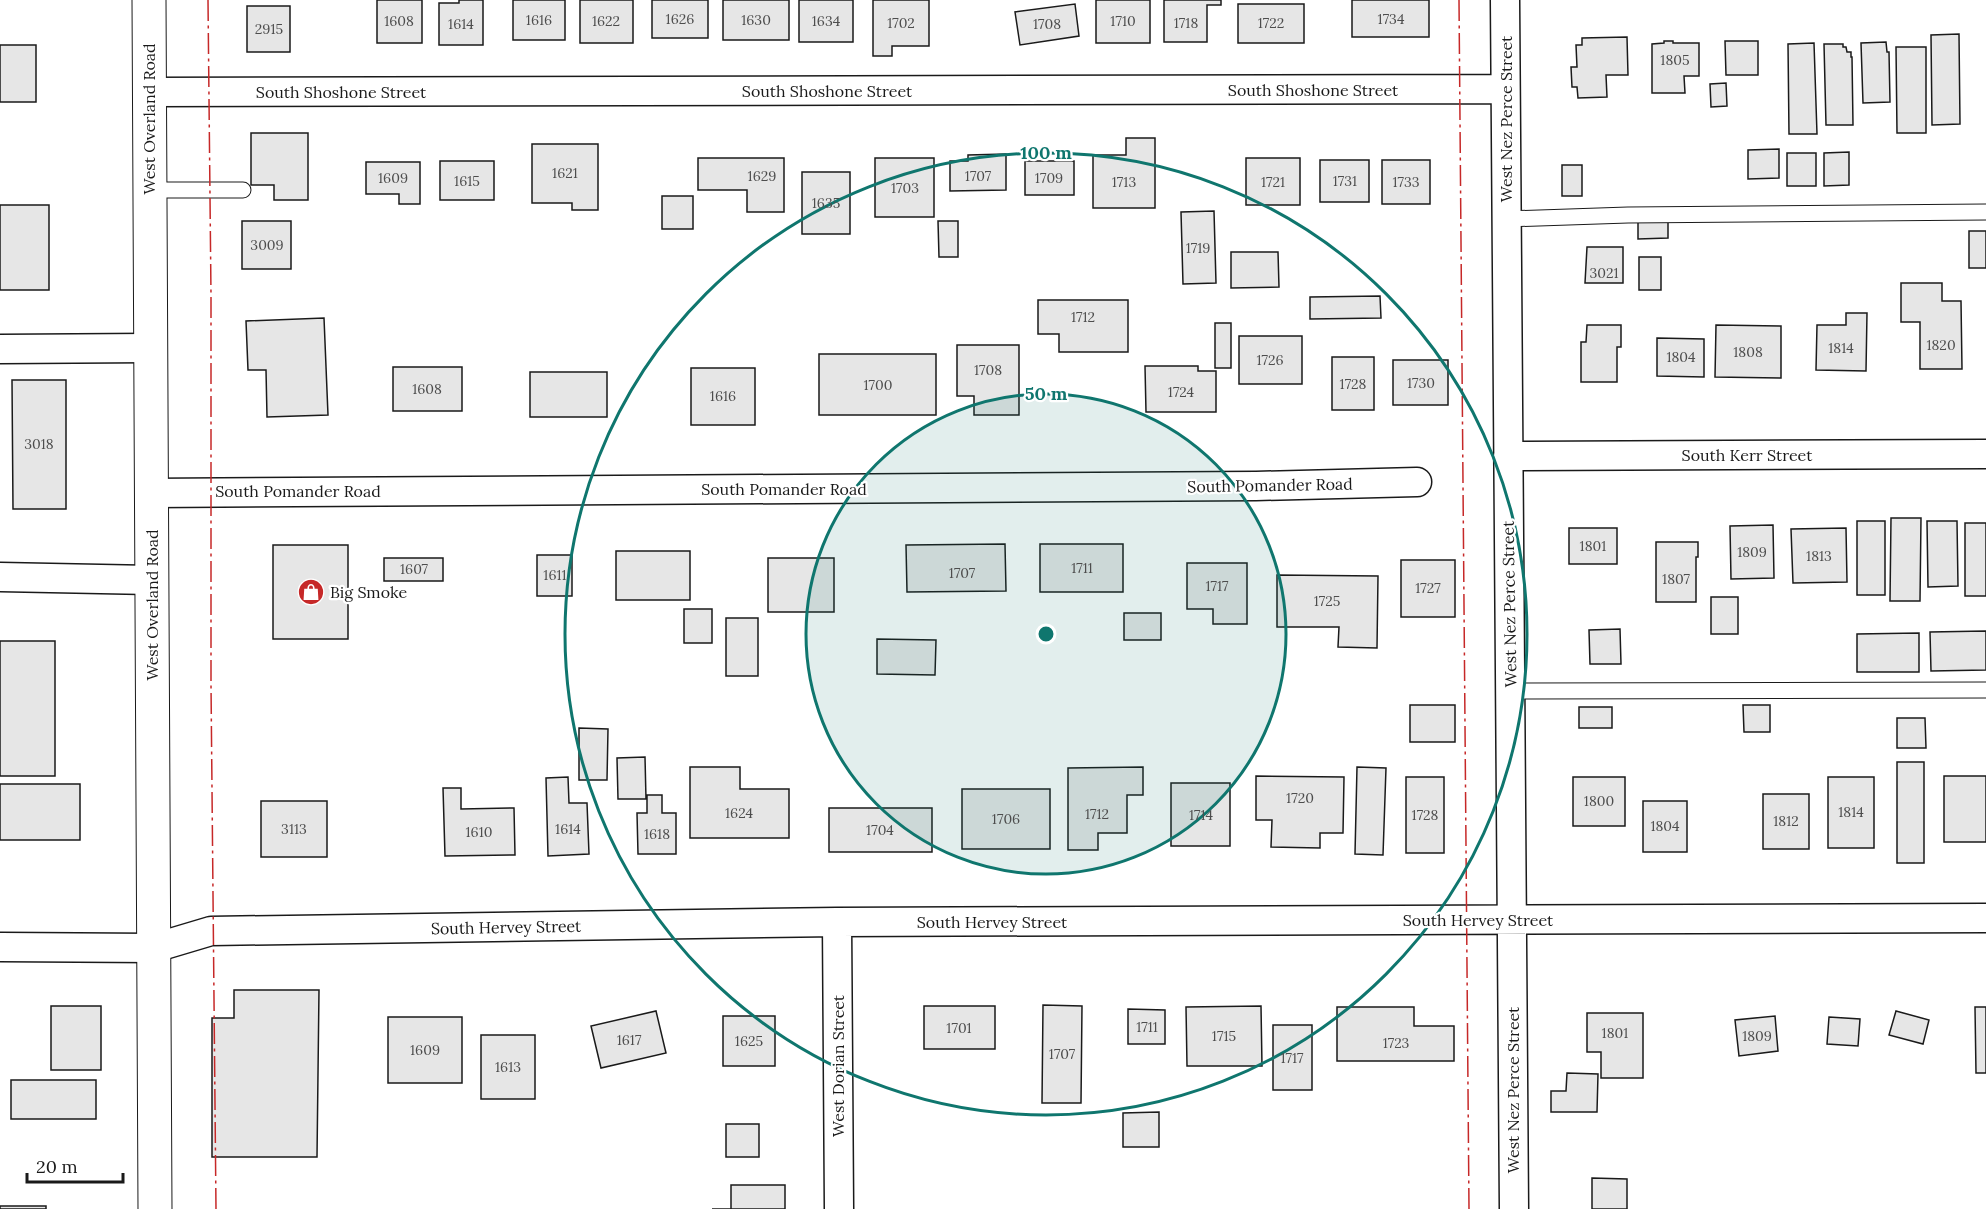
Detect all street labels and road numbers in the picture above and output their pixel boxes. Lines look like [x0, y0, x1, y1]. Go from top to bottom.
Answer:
street label: West Nez Perce Street [1496, 35, 1516, 202]
street label: West Overland Road [139, 43, 159, 195]
street label: South Shoshone Street [1228, 80, 1399, 100]
street label: South Shoshone Street [742, 81, 913, 101]
street label: South Shoshone Street [256, 82, 427, 102]
street label: South Kerr Street [1682, 445, 1813, 465]
street label: South Pomander Road [1187, 474, 1353, 496]
street label: South Pomander Road [701, 479, 867, 499]
street label: South Pomander Road [215, 481, 381, 501]
street label: West Nez Perce Street [1498, 520, 1520, 687]
street label: West Overland Road [142, 529, 162, 681]
street label: South Hervey Street [1403, 910, 1554, 930]
street label: South Hervey Street [917, 912, 1068, 932]
street label: South Hervey Street [431, 916, 582, 938]
street label: West Dorian Street [828, 994, 848, 1137]
street label: West Nez Perce Street [1503, 1006, 1523, 1173]

